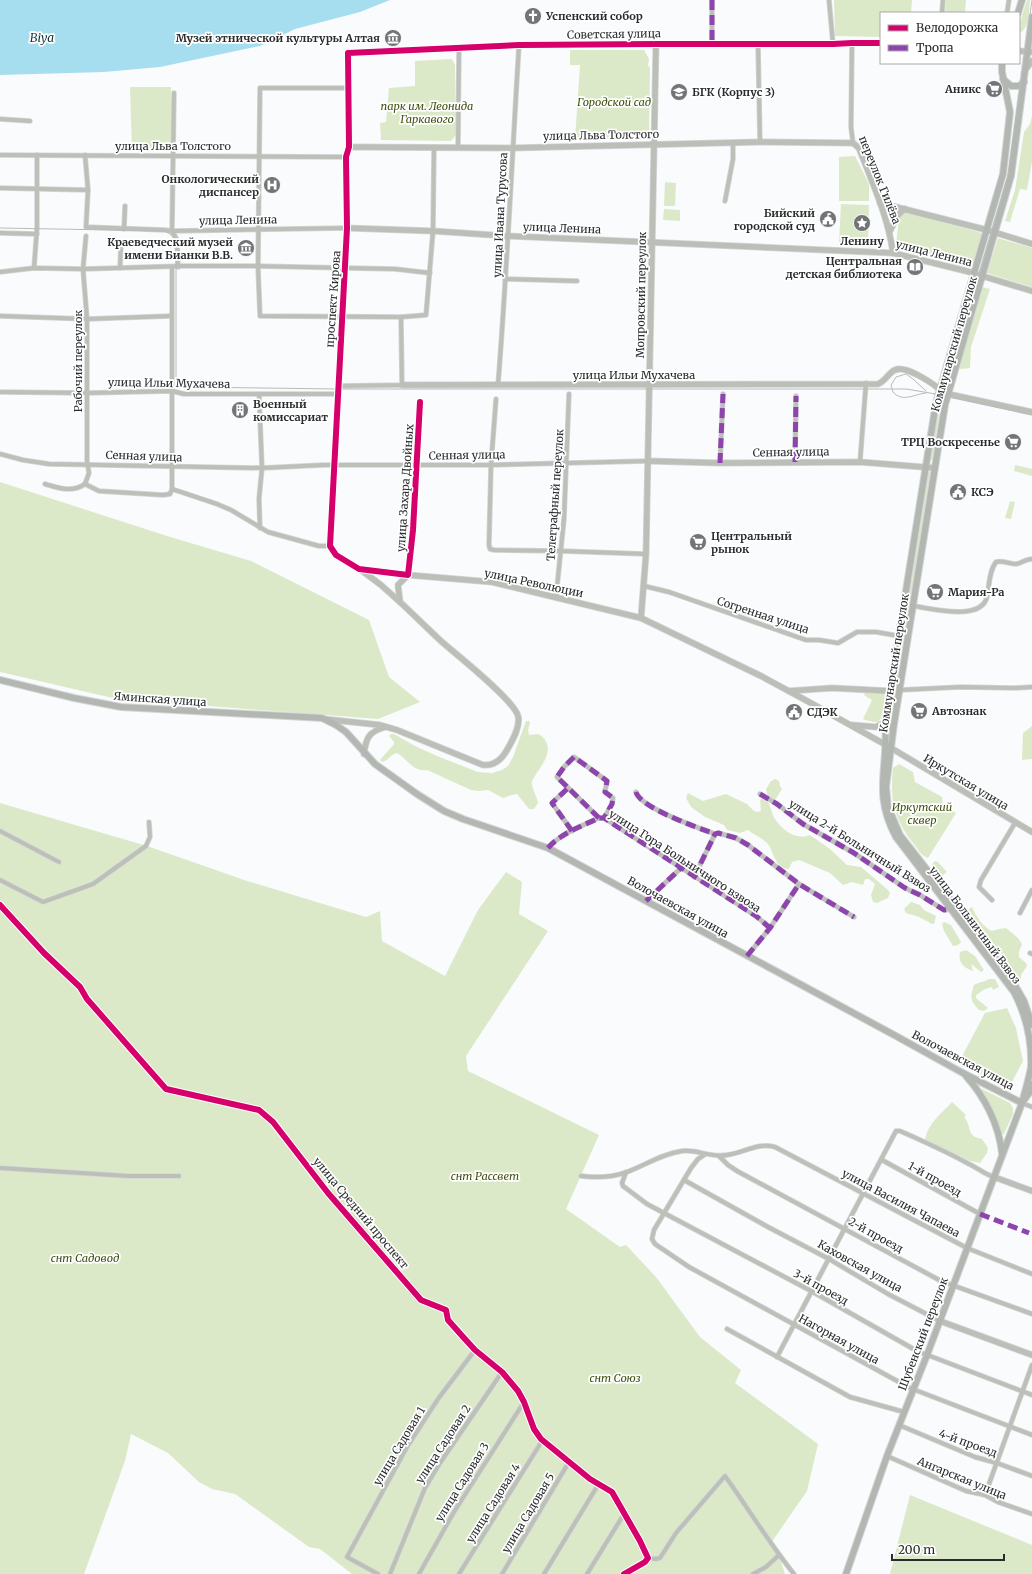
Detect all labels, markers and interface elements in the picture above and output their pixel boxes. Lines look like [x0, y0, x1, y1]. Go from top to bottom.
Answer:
church icon: Успенский собор [523, 6, 543, 26]
place label: Успенский собор [545, 9, 643, 23]
legend [880, 12, 1020, 64]
text: Велодорожка [916, 20, 999, 35]
street label: Советская улица [567, 26, 661, 42]
museum icon: Музей этнической культуры Алтая [383, 28, 403, 48]
water label: Biya [30, 30, 54, 45]
place label: Музей этнической культуры Алтая [176, 31, 380, 45]
text: Тропа [916, 40, 954, 55]
supermarket icon: Аникс [984, 79, 1004, 99]
school or university icon: БГК (Корпус 3) [669, 82, 689, 102]
place label: Аникс [944, 82, 981, 96]
place label: БГК (Корпус 3) [692, 85, 775, 99]
park label: Городской сад [577, 95, 651, 109]
park label: парк им. Леонида Гаркавого [381, 99, 473, 126]
street label: улица Льва Толстого [543, 127, 660, 143]
street label: переулок Гилёва [856, 134, 904, 226]
street label: улица Льва Толстого [115, 139, 232, 153]
street label: улица Ивана Турусова [490, 152, 510, 278]
place label: Онкологический диспансер [162, 172, 259, 199]
hospital icon: Онкологический диспансер [262, 175, 282, 195]
place label: Бийский городской суд [734, 206, 815, 233]
public building icon: Бийский городской суд [818, 209, 838, 229]
street label: улица Ленина [199, 212, 277, 228]
place icon: Ленину [852, 213, 872, 233]
street label: улица Ленина [523, 220, 601, 236]
street label: Мопровский переулок [633, 232, 649, 358]
place label: Ленину [840, 234, 884, 248]
place label: Краеведческий музей имени Бианки В.В. [107, 235, 233, 262]
street label: улица Ленина [894, 237, 974, 269]
museum icon: Краеведческий музей имени Бианки В.В. [236, 238, 256, 258]
street label: проспект Кирова [323, 250, 343, 348]
place label: Центральная детская библиотека [785, 254, 902, 281]
library icon: Центральная детская библиотека [905, 257, 925, 277]
street label: Коммунарский переулок [928, 275, 980, 413]
street label: Рабочий переулок [71, 310, 85, 412]
street label: улица Ильи Мухачева [573, 368, 695, 382]
street label: улица Ильи Мухачева [108, 375, 230, 391]
place label: Военный комиссариат [253, 397, 328, 424]
building icon: Военный комиссариат [230, 400, 250, 420]
street label: улица Захара Двойных [394, 423, 416, 553]
street label: Телеграфный переулок [543, 429, 567, 561]
supermarket icon: ТРЦ Воскресенье [1003, 432, 1023, 452]
place label: ТРЦ Воскресенье [901, 435, 1000, 449]
street label: Сенная улица [752, 444, 830, 460]
street label: Сенная улица [428, 447, 506, 463]
street label: Сенная улица [105, 448, 183, 464]
public building icon: КСЭ [948, 482, 968, 502]
place label: КСЭ [971, 485, 994, 499]
place label: Центральный рынок [711, 529, 792, 556]
supermarket icon: Центральный рынок [688, 532, 708, 552]
street label: улица Революции [483, 566, 585, 600]
supermarket icon: Мария-Ра [925, 582, 945, 602]
place label: Мария-Ра [948, 585, 1004, 599]
street label: Коммунарский переулок [876, 593, 912, 733]
street label: Согренная улица [715, 594, 811, 636]
street label: Яминская улица [113, 689, 207, 709]
supermarket icon: Автознак [909, 701, 929, 721]
public building icon: СДЭК [784, 702, 804, 722]
place label: Автознак [931, 704, 987, 718]
place label: СДЭК [807, 705, 838, 719]
street label: Иркутская улица [921, 751, 1011, 813]
street label: улица 2-й Больничный Взвоз [786, 796, 934, 896]
park label: Иркутский сквер [892, 800, 952, 827]
street label: улица Гора Больничного взвоза [606, 807, 764, 915]
street label: улица Больничный Взвоз [926, 863, 1024, 987]
street label: Волочаевская улица [625, 873, 731, 941]
street label: Волочаевская улица [910, 1027, 1016, 1093]
street label: улица Средний проспект [310, 1154, 412, 1272]
street label: 1-й проезд [906, 1159, 964, 1199]
street label: улица Василия Чапаева [840, 1166, 962, 1240]
park label: снт Рассвет [451, 1169, 519, 1183]
street label: 2-й проезд [846, 1214, 906, 1256]
street label: Каховская улица [815, 1237, 905, 1295]
park label: снт Садовод [51, 1251, 119, 1265]
street label: 3-й проезд [791, 1266, 851, 1308]
street label: Шубенский переулок [895, 1275, 951, 1393]
street label: Нагорная улица [796, 1311, 882, 1367]
park label: снт Союз [589, 1371, 641, 1385]
street label: улица Садовая 2 [412, 1402, 474, 1486]
street label: улица Садовая 1 [370, 1404, 428, 1488]
street label: 4-й проезд [937, 1426, 999, 1460]
street label: улица Садовая 3 [432, 1440, 492, 1524]
street label: Ангарская улица [914, 1453, 1009, 1502]
street label: улица Садовая 4 [463, 1460, 523, 1545]
street label: улица Садовая 5 [499, 1470, 557, 1556]
scale bar [892, 1536, 1004, 1562]
text: 200 m [898, 1542, 935, 1557]

